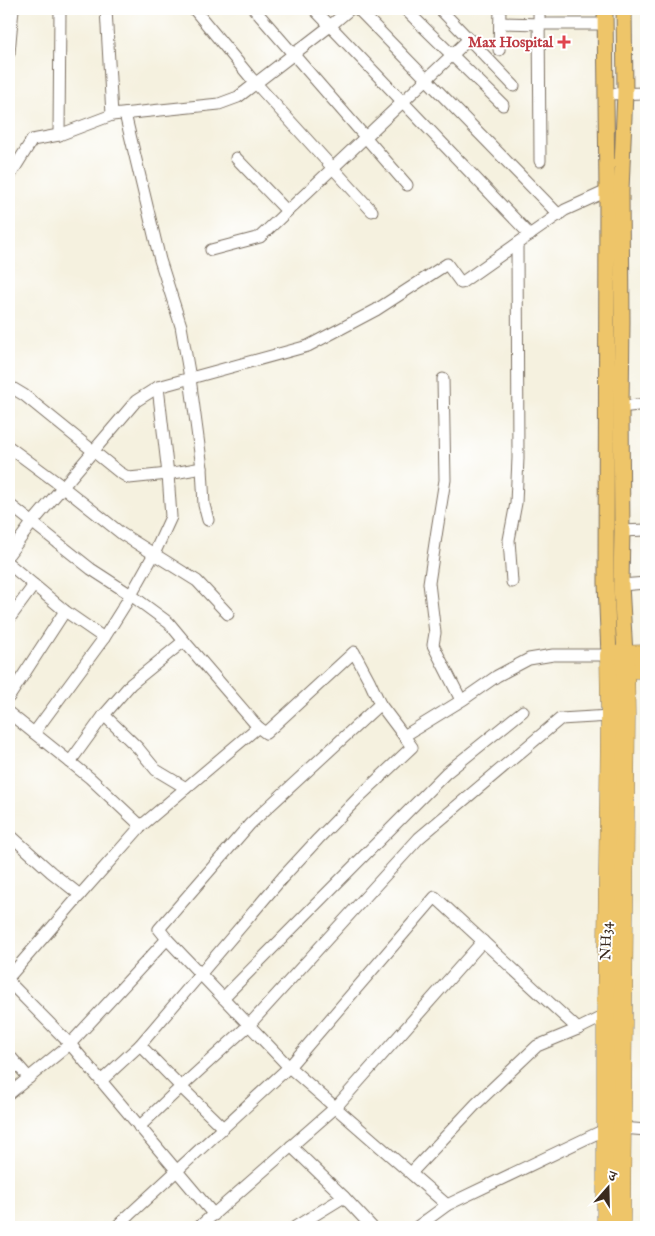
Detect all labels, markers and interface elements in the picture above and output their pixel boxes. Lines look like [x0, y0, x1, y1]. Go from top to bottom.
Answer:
place label: Max Hospital [468, 33, 554, 52]
marker: Max Hospital [557, 35, 571, 49]
street label: NH34 [596, 921, 616, 961]
north arrow [582, 1164, 632, 1214]
text: उ [605, 1167, 619, 1187]

